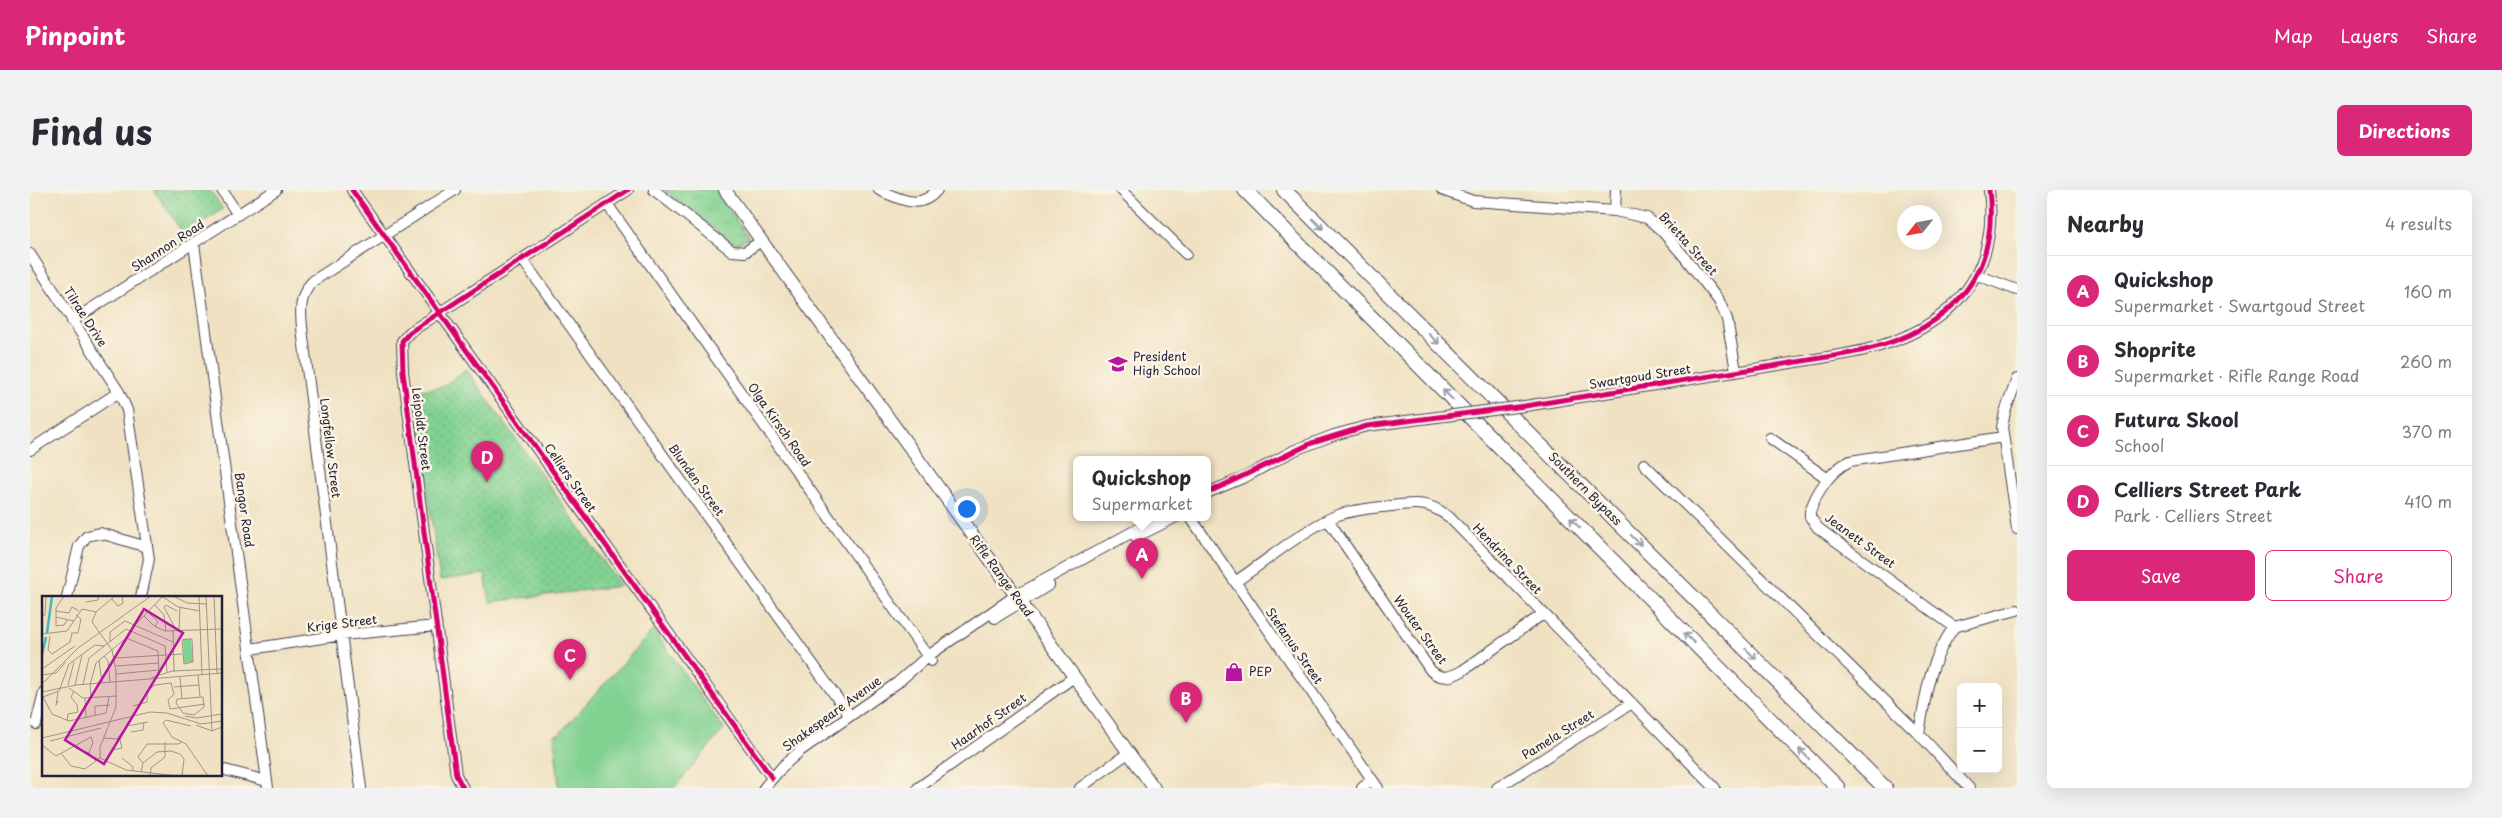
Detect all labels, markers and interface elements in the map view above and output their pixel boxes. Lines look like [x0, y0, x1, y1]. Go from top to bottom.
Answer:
text: Pinpoint [25, 17, 126, 53]
text: Map [2274, 22, 2313, 49]
text: Layers [2341, 22, 2398, 49]
text: Share [2426, 22, 2477, 49]
text: Find us [30, 104, 152, 157]
button: Directions [2337, 105, 2472, 156]
north arrow [1897, 205, 1942, 250]
text: Nearby [2067, 207, 2144, 239]
street label: Brietta Street [1655, 208, 1722, 279]
text: 4 results [2385, 211, 2452, 235]
street label: Shannon Road [127, 215, 208, 276]
one-way arrow [1312, 218, 1325, 230]
text: Quickshop [2114, 265, 2213, 293]
text: A [2077, 279, 2089, 303]
text: 160 m [2404, 279, 2452, 303]
street label: Tilrae Drive [60, 283, 112, 350]
text: Supermarket · Swartgoud Street [2114, 293, 2365, 317]
one-way arrow [1427, 333, 1440, 345]
text: Shoprite [2114, 335, 2196, 363]
place label: President High School [1133, 347, 1201, 379]
text: B [2078, 349, 2088, 373]
text: 260 m [2400, 349, 2452, 373]
school or university icon: President High School [1107, 353, 1129, 375]
street label: Swartgoud Street [1588, 359, 1692, 393]
text: Supermarket · Rifle Range Road [2114, 363, 2359, 387]
street label: Olga Kirsch Road [744, 379, 816, 470]
street label: Leipoldt Street [408, 386, 436, 472]
one-way arrow [1442, 389, 1454, 401]
street label: Longfellow Street [316, 397, 346, 499]
text: Futura Skool [2114, 405, 2239, 433]
text: C [2077, 419, 2089, 443]
text: 370 m [2402, 419, 2452, 443]
text: School [2114, 433, 2164, 457]
street label: Celliers Street [540, 439, 601, 516]
street label: Blunden Street [664, 440, 729, 519]
pin: D [471, 441, 503, 482]
street label: Southern Bypass [1545, 448, 1627, 529]
popup [1073, 456, 1211, 521]
text: Quickshop [1092, 463, 1191, 491]
street label: Bangor Road [231, 471, 259, 549]
text: Celliers Street Park [2114, 475, 2301, 503]
text: D [2077, 489, 2089, 513]
text: 410 m [2404, 489, 2452, 513]
text: Supermarket [1092, 491, 1192, 515]
your location [954, 496, 980, 522]
text: Park · Celliers Street [2114, 503, 2272, 527]
street label: Jeanett Street [1822, 509, 1900, 572]
one-way arrow [1569, 517, 1581, 529]
street label: Hendrina Street [1469, 519, 1546, 598]
street label: Rifle Range Road [966, 531, 1038, 620]
one-way arrow [1630, 533, 1642, 546]
pin: A [1126, 538, 1158, 579]
button: Save [2067, 550, 2255, 601]
button: Share [2265, 550, 2452, 601]
street label: Wouter Street [1390, 591, 1452, 668]
inset map [42, 596, 222, 776]
street label: Stefanus Street [1262, 604, 1328, 687]
street label: Krige Street [306, 610, 378, 636]
one-way arrow [1683, 632, 1695, 644]
pin: C [554, 639, 586, 680]
one-way arrow [1745, 648, 1757, 660]
shop icon: PEP [1223, 661, 1245, 683]
place label: PEP [1249, 662, 1272, 680]
street label: Shakespeare Avenue [778, 671, 885, 755]
pin: B [1170, 682, 1202, 723]
map controls [1957, 683, 2002, 773]
button: + [1957, 683, 2002, 728]
street label: Haarhof Street [947, 689, 1030, 754]
street label: Pamela Street [1518, 705, 1597, 764]
button: − [1957, 728, 2002, 773]
one-way arrow [1798, 748, 1810, 760]

